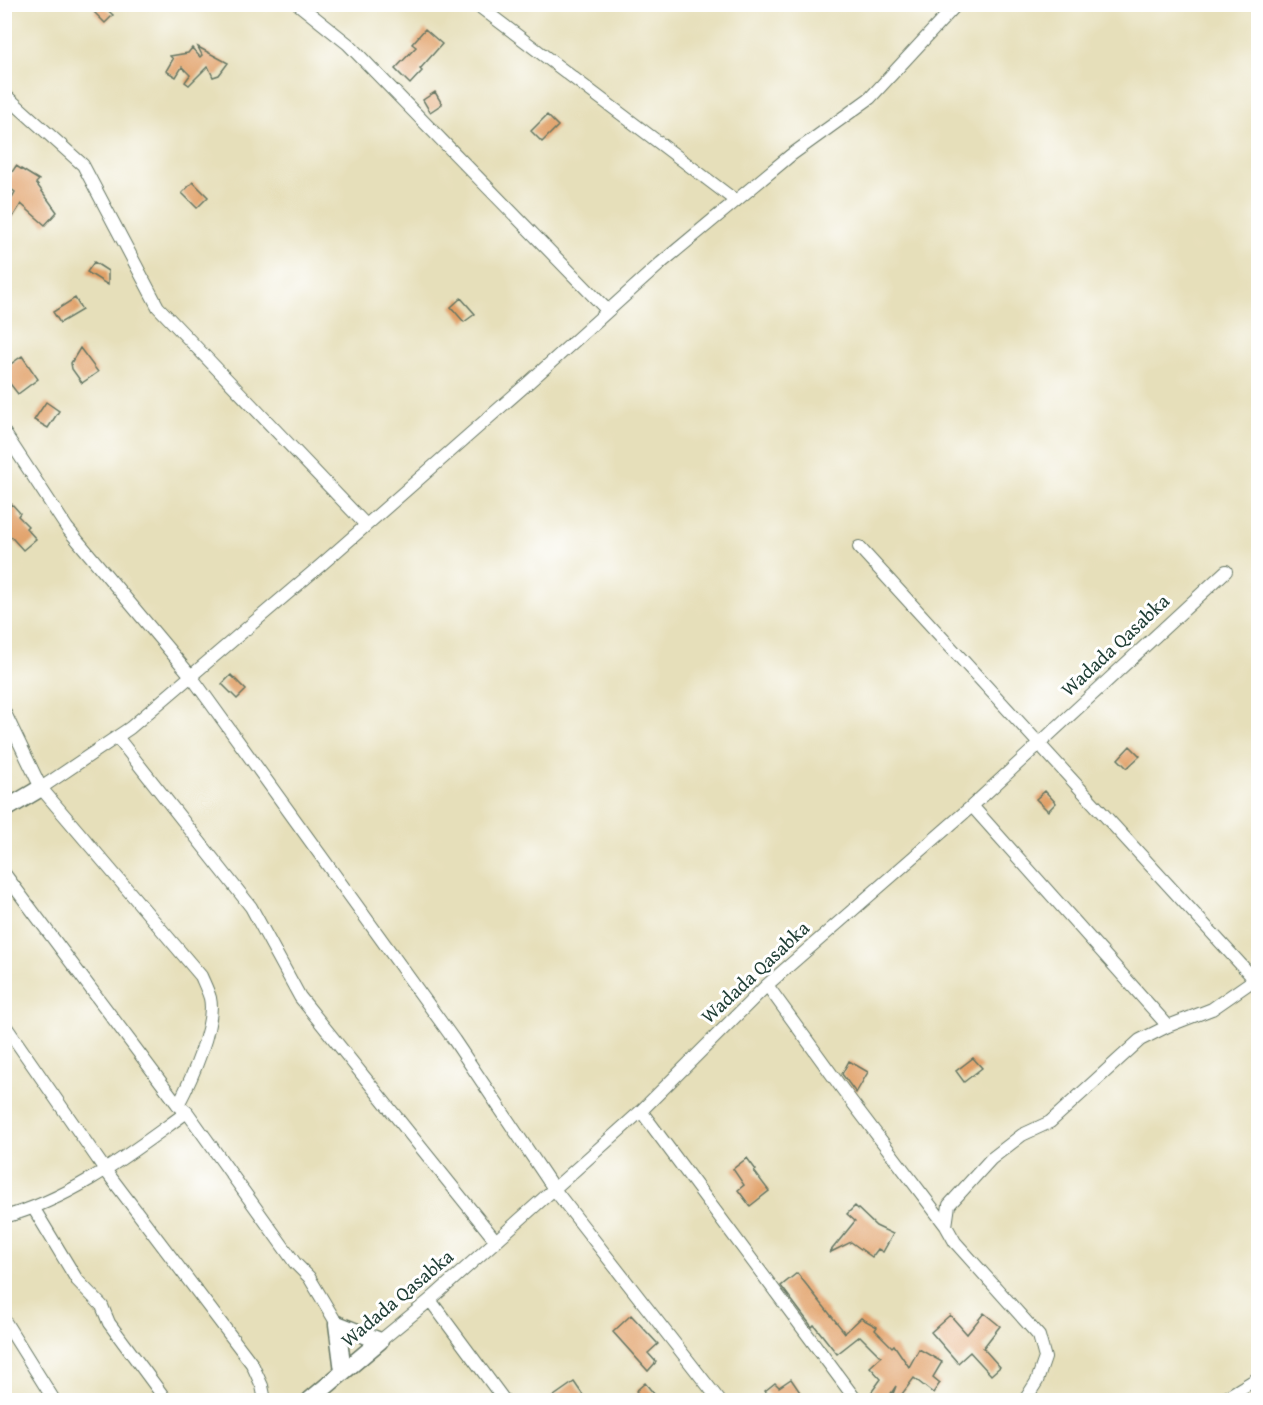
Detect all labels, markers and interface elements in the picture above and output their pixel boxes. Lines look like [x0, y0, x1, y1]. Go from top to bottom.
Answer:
street label: Wadada Qasabka [1054, 586, 1176, 703]
street label: Wadada Qasabka [694, 913, 816, 1030]
street label: Wadada Qasabka [334, 1241, 460, 1353]

